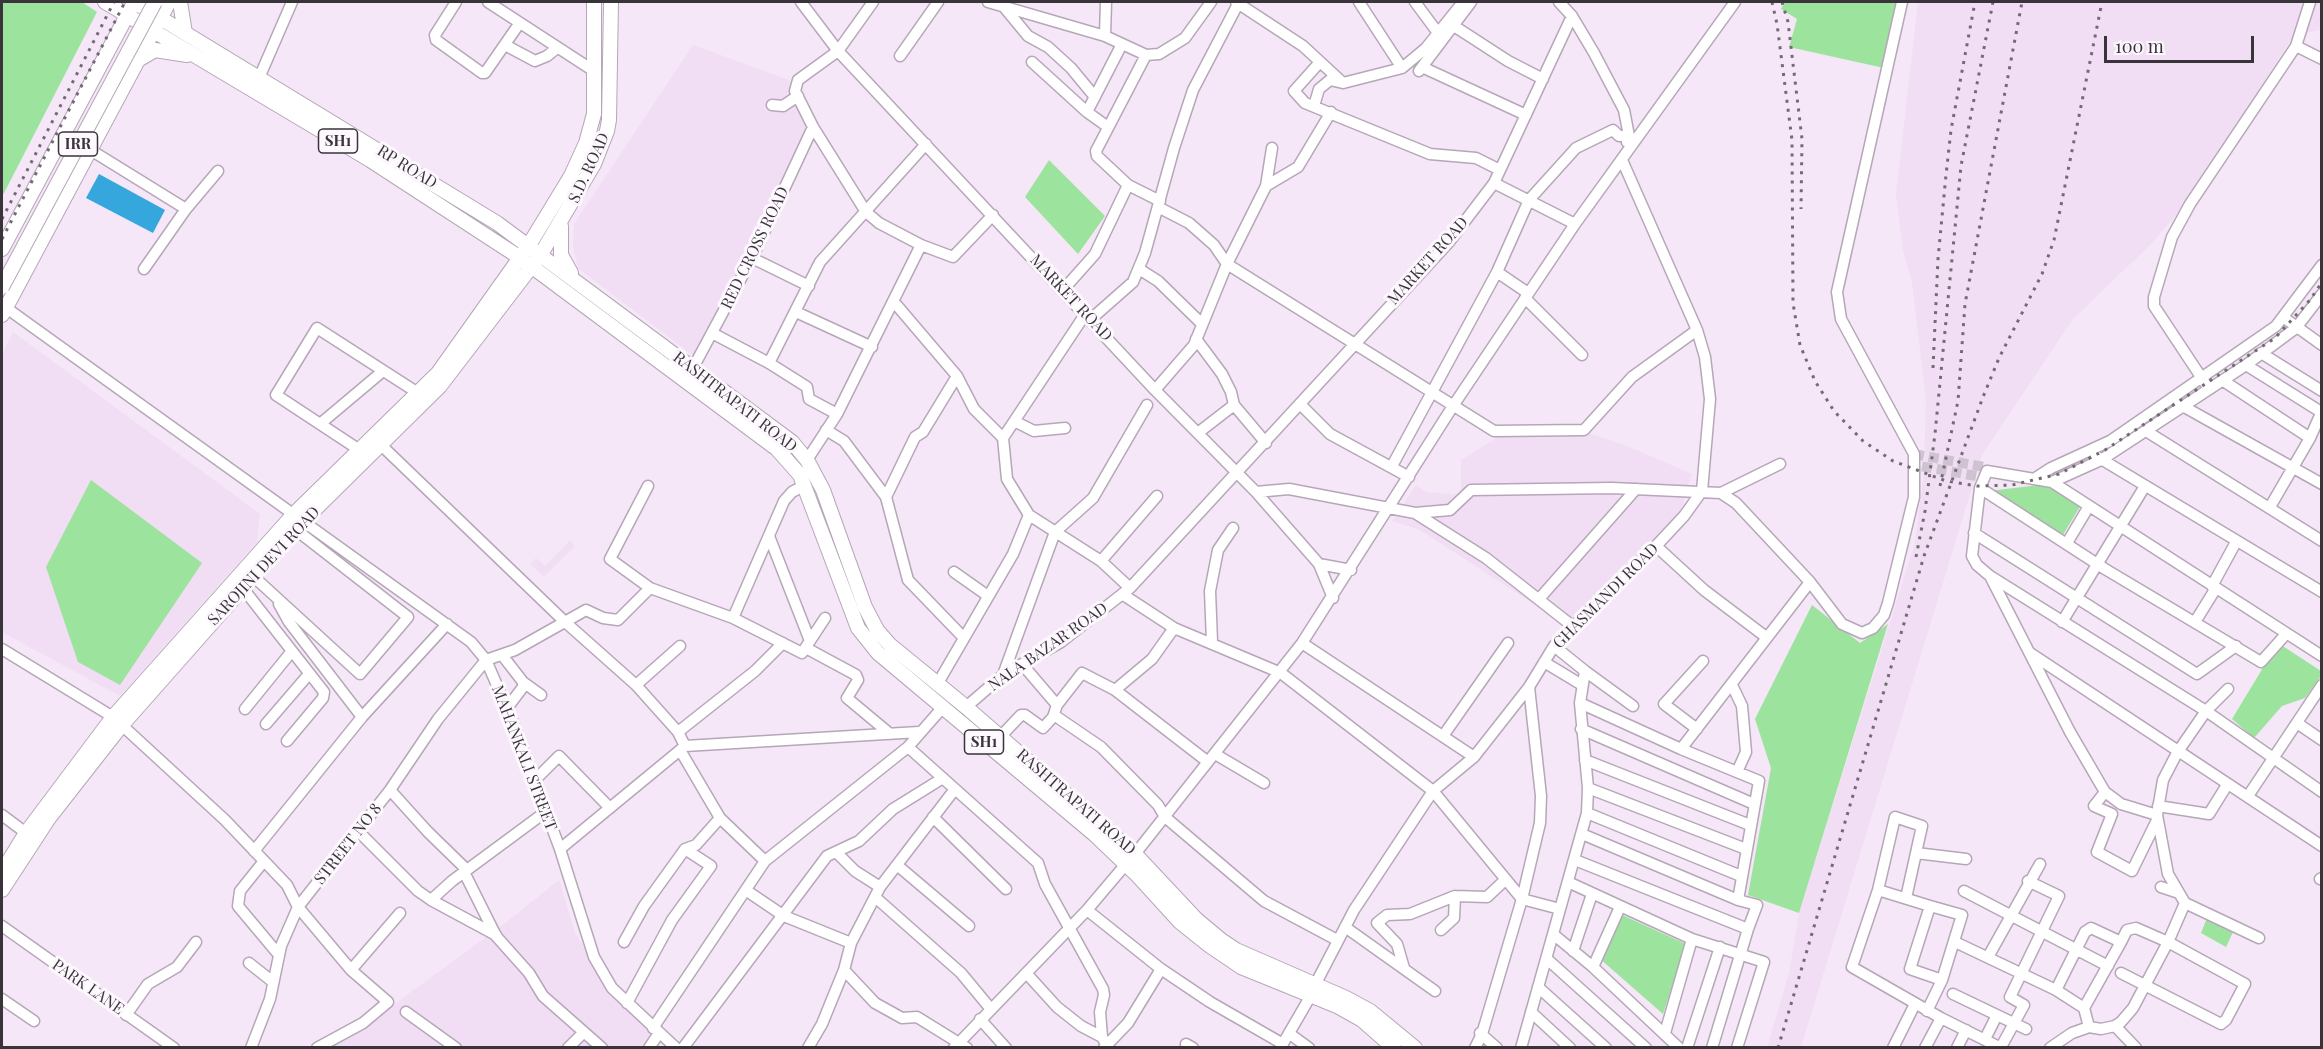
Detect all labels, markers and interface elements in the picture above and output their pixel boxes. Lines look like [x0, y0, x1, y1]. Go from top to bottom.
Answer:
scale bar [2107, 24, 2257, 62]
text: 100 m [2115, 34, 2164, 58]
road number: SH1 [318, 129, 358, 153]
street label: S.D. ROAD [564, 130, 614, 206]
road number: IRR [58, 132, 98, 156]
street label: RP ROAD [373, 141, 441, 193]
street label: RED CROSS ROAD [717, 184, 793, 312]
street label: MARKET ROAD [1384, 213, 1472, 309]
street label: MARKET ROAD [1026, 251, 1116, 345]
street label: RASHTRAPATI ROAD [669, 348, 801, 456]
street label: SAROJINI DEVI ROAD [204, 503, 324, 629]
street label: GHASMANDI ROAD [1549, 539, 1663, 653]
street label: NALA BAZAR ROAD [985, 599, 1111, 695]
street label: MAHANKALI STREET [487, 683, 561, 833]
road number: SH1 [964, 730, 1004, 754]
street label: RASHTRAPATI ROAD [1012, 745, 1140, 859]
street label: STREET NO 8 [310, 800, 386, 888]
street label: PARK LANE [48, 955, 128, 1019]

